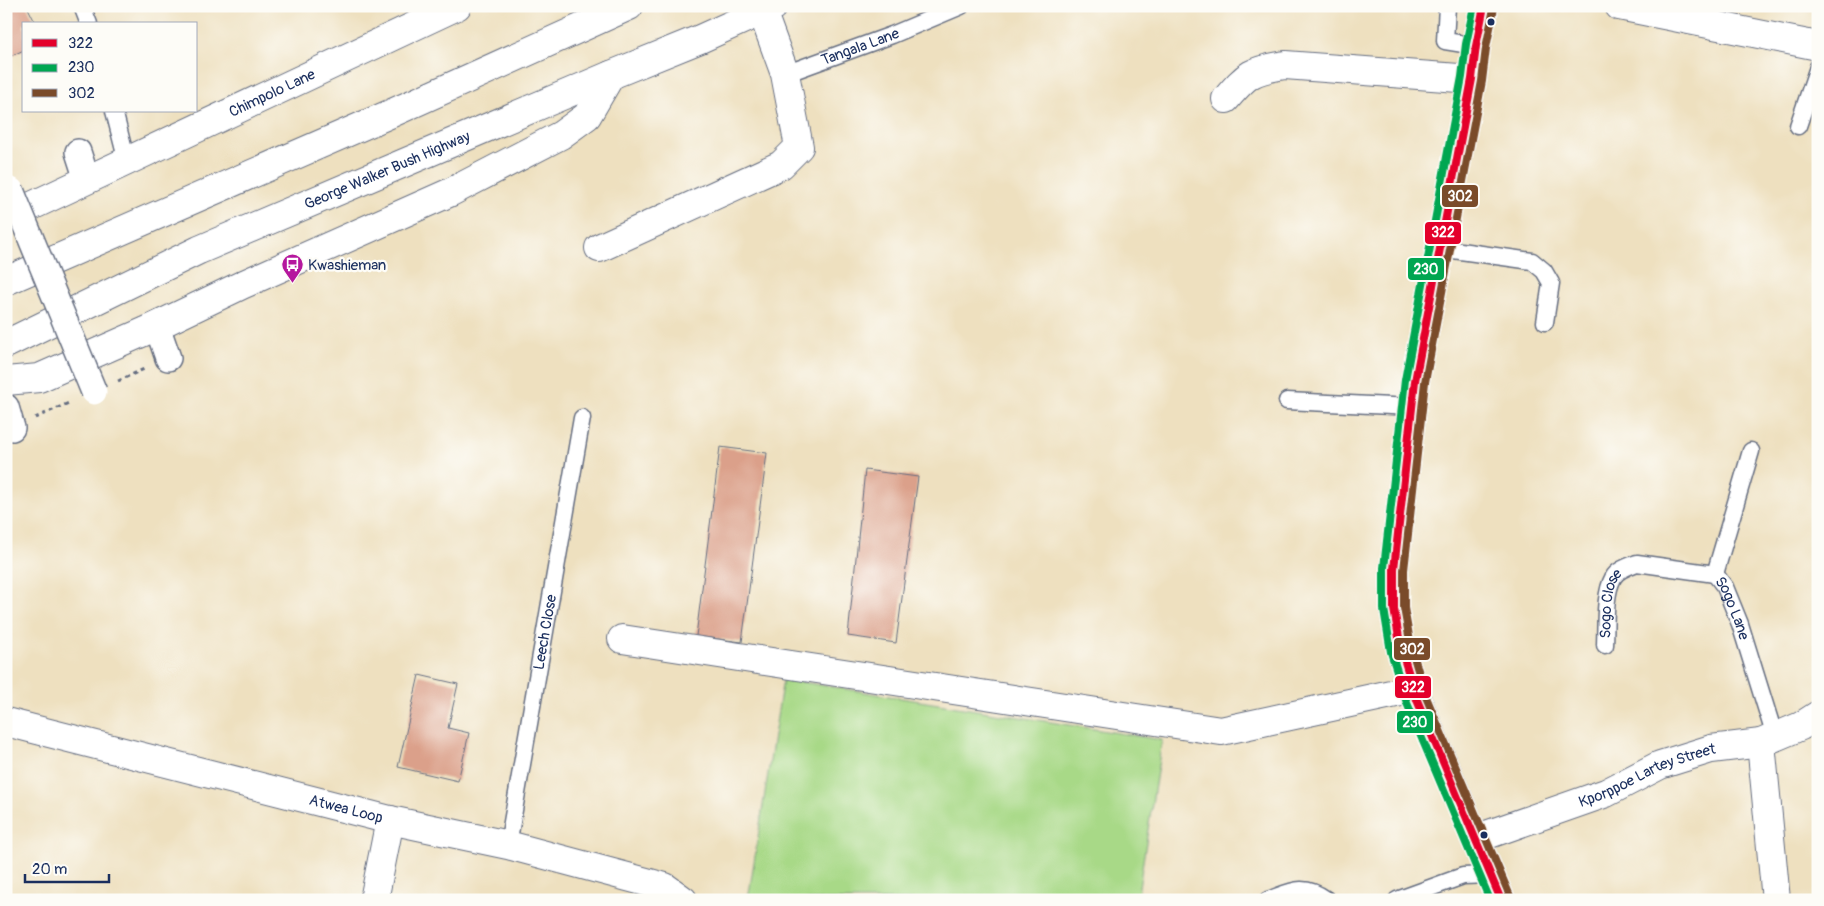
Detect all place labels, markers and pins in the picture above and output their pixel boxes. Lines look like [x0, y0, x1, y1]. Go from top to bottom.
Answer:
unlabelled marker [1486, 17, 1496, 27]
bus stop icon: Kwashieman [280, 253, 304, 284]
place label: Kwashieman [308, 256, 386, 275]
unlabelled marker [1479, 830, 1489, 840]

